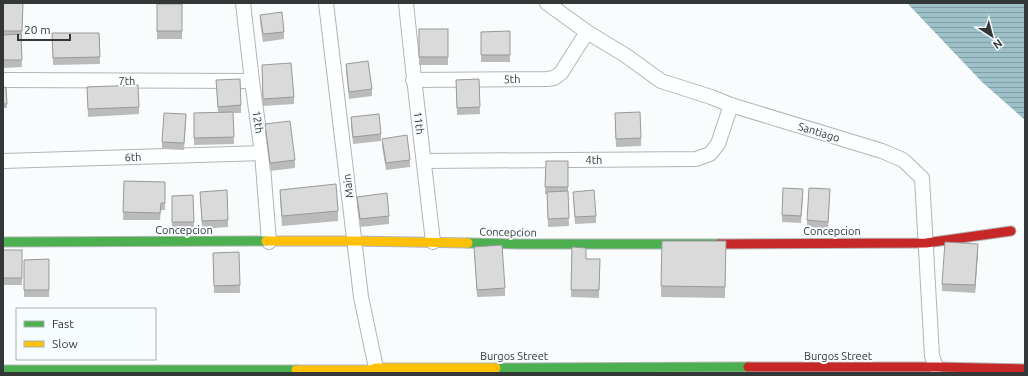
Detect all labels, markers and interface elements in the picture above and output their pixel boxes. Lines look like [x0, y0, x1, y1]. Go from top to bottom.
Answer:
scale bar [18, 16, 70, 42]
north arrow [972, 16, 1012, 56]
text: 20 m [24, 23, 51, 36]
text: N [991, 37, 1005, 51]
street label: 5th [503, 73, 521, 85]
street label: 7th [119, 75, 135, 87]
street label: 12th [250, 110, 266, 134]
street label: 11th [412, 111, 426, 135]
street label: Santiago [797, 120, 841, 144]
street label: 6th [124, 151, 142, 163]
street label: 4th [586, 154, 602, 166]
street label: Main [341, 173, 355, 199]
street label: Concepcion [155, 224, 213, 236]
street label: Concepcion [479, 225, 537, 239]
street label: Concepcion [803, 225, 861, 237]
legend [16, 308, 156, 360]
text: Fast [52, 317, 74, 330]
text: Slow [52, 337, 78, 350]
street label: Burgos Street [480, 350, 549, 362]
street label: Burgos Street [804, 350, 873, 362]

